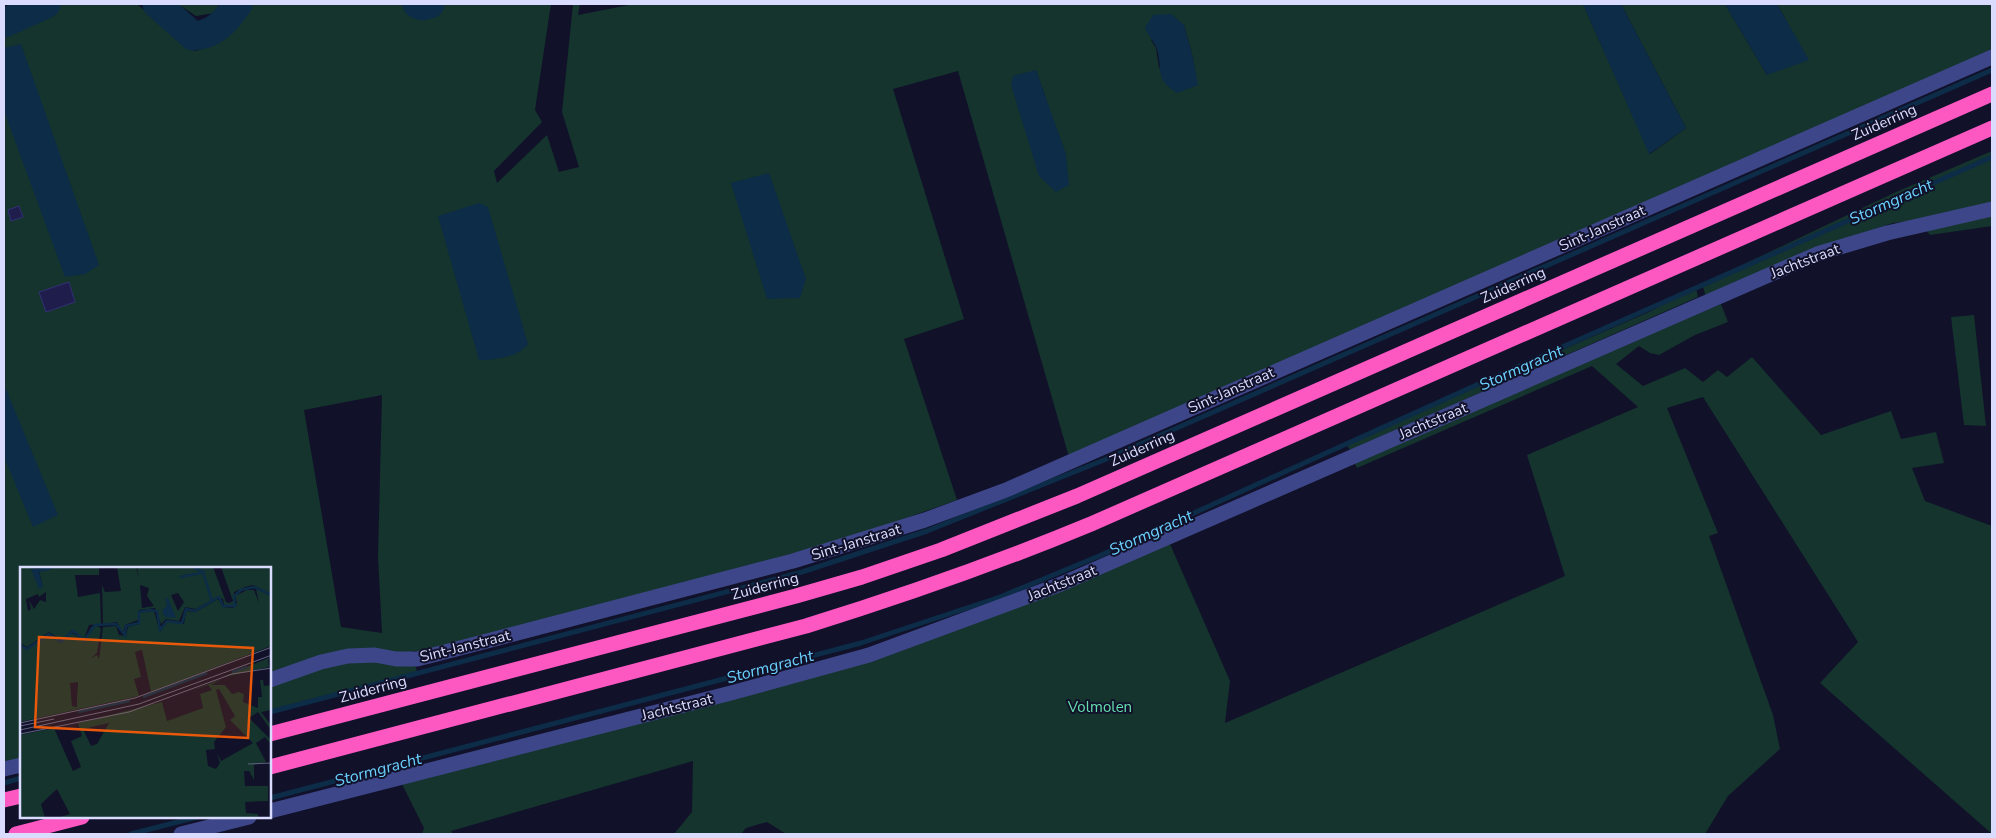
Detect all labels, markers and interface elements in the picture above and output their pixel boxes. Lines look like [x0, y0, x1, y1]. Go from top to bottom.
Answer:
street label: Zuiderring [1848, 99, 1920, 145]
water label: Stormgracht [1846, 174, 1937, 230]
street label: Sint-Janstraat [1556, 200, 1649, 256]
street label: Jachtstraat [1767, 238, 1843, 284]
street label: Zuiderring [1477, 262, 1549, 308]
water label: Stormgracht [1476, 340, 1567, 396]
street label: Sint-Janstraat [1185, 362, 1278, 418]
street label: Jachtstraat [1395, 397, 1471, 445]
street label: Zuiderring [1106, 425, 1178, 471]
water label: Stormgracht [1106, 505, 1197, 561]
street label: Sint-Janstraat [809, 519, 904, 565]
street label: Jachtstraat [1024, 560, 1100, 606]
inset map [20, 567, 271, 818]
street label: Zuiderring [729, 567, 801, 605]
street label: Sint-Janstraat [418, 625, 513, 667]
water label: Stormgracht [724, 645, 816, 689]
street label: Zuiderring [337, 670, 409, 708]
street label: Jachtstraat [638, 688, 715, 726]
park label: Volmolen [1067, 697, 1132, 717]
water label: Stormgracht [332, 748, 424, 792]

